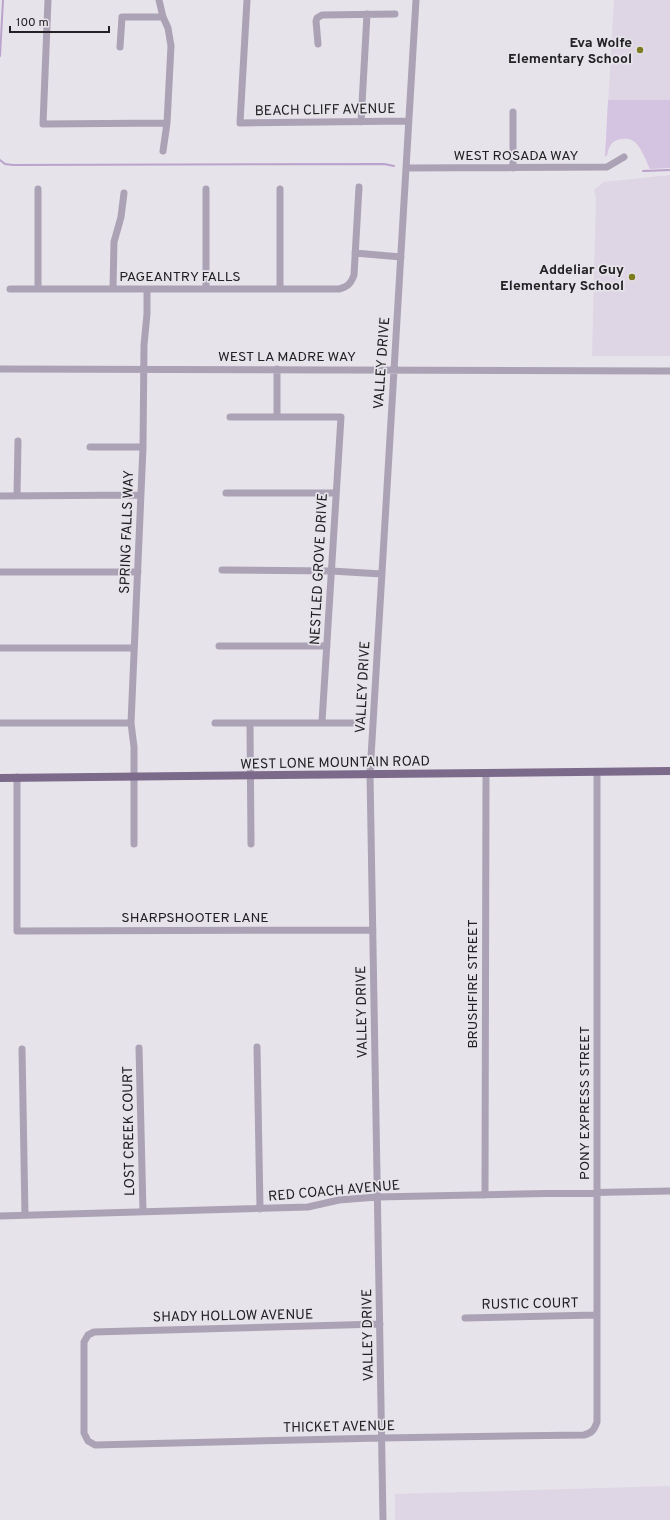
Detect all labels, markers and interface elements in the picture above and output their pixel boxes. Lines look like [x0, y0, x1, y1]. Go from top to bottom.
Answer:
scale bar [10, 8, 109, 34]
text: 100 m [16, 15, 49, 31]
place label: Eva Wolfe Elementary School [508, 35, 632, 68]
marker: Eva Wolfe Elementary School [635, 45, 645, 55]
street label: BEACH CLIFF AVENUE [254, 101, 396, 120]
street label: WEST ROSADA WAY [454, 148, 578, 165]
place label: Addeliar Guy Elementary School [500, 262, 624, 295]
street label: PAGEANTRY FALLS [119, 269, 241, 286]
marker: Addeliar Guy Elementary School [627, 272, 637, 282]
street label: VALLEY DRIVE [371, 316, 394, 410]
street label: WEST LA MADRE WAY [218, 349, 356, 366]
street label: SPRING FALLS WAY [117, 470, 138, 594]
street label: NESTLED GROVE DRIVE [307, 493, 332, 646]
street label: VALLEY DRIVE [353, 640, 374, 734]
street label: WEST LONE MOUNTAIN ROAD [240, 753, 430, 774]
street label: SHARPSHOOTER LANE [121, 910, 269, 927]
street label: BRUSHFIRE STREET [465, 919, 482, 1049]
street label: VALLEY DRIVE [353, 966, 372, 1058]
street label: PONY EXPRESS STREET [577, 1026, 594, 1180]
street label: LOST CREEK COURT [120, 1066, 139, 1196]
street label: RED COACH AVENUE [267, 1177, 401, 1206]
street label: VALLEY DRIVE [359, 1289, 378, 1381]
street label: RUSTIC COURT [481, 1295, 579, 1314]
street label: SHADY HOLLOW AVENUE [153, 1307, 313, 1326]
street label: THICKET AVENUE [283, 1418, 395, 1437]

